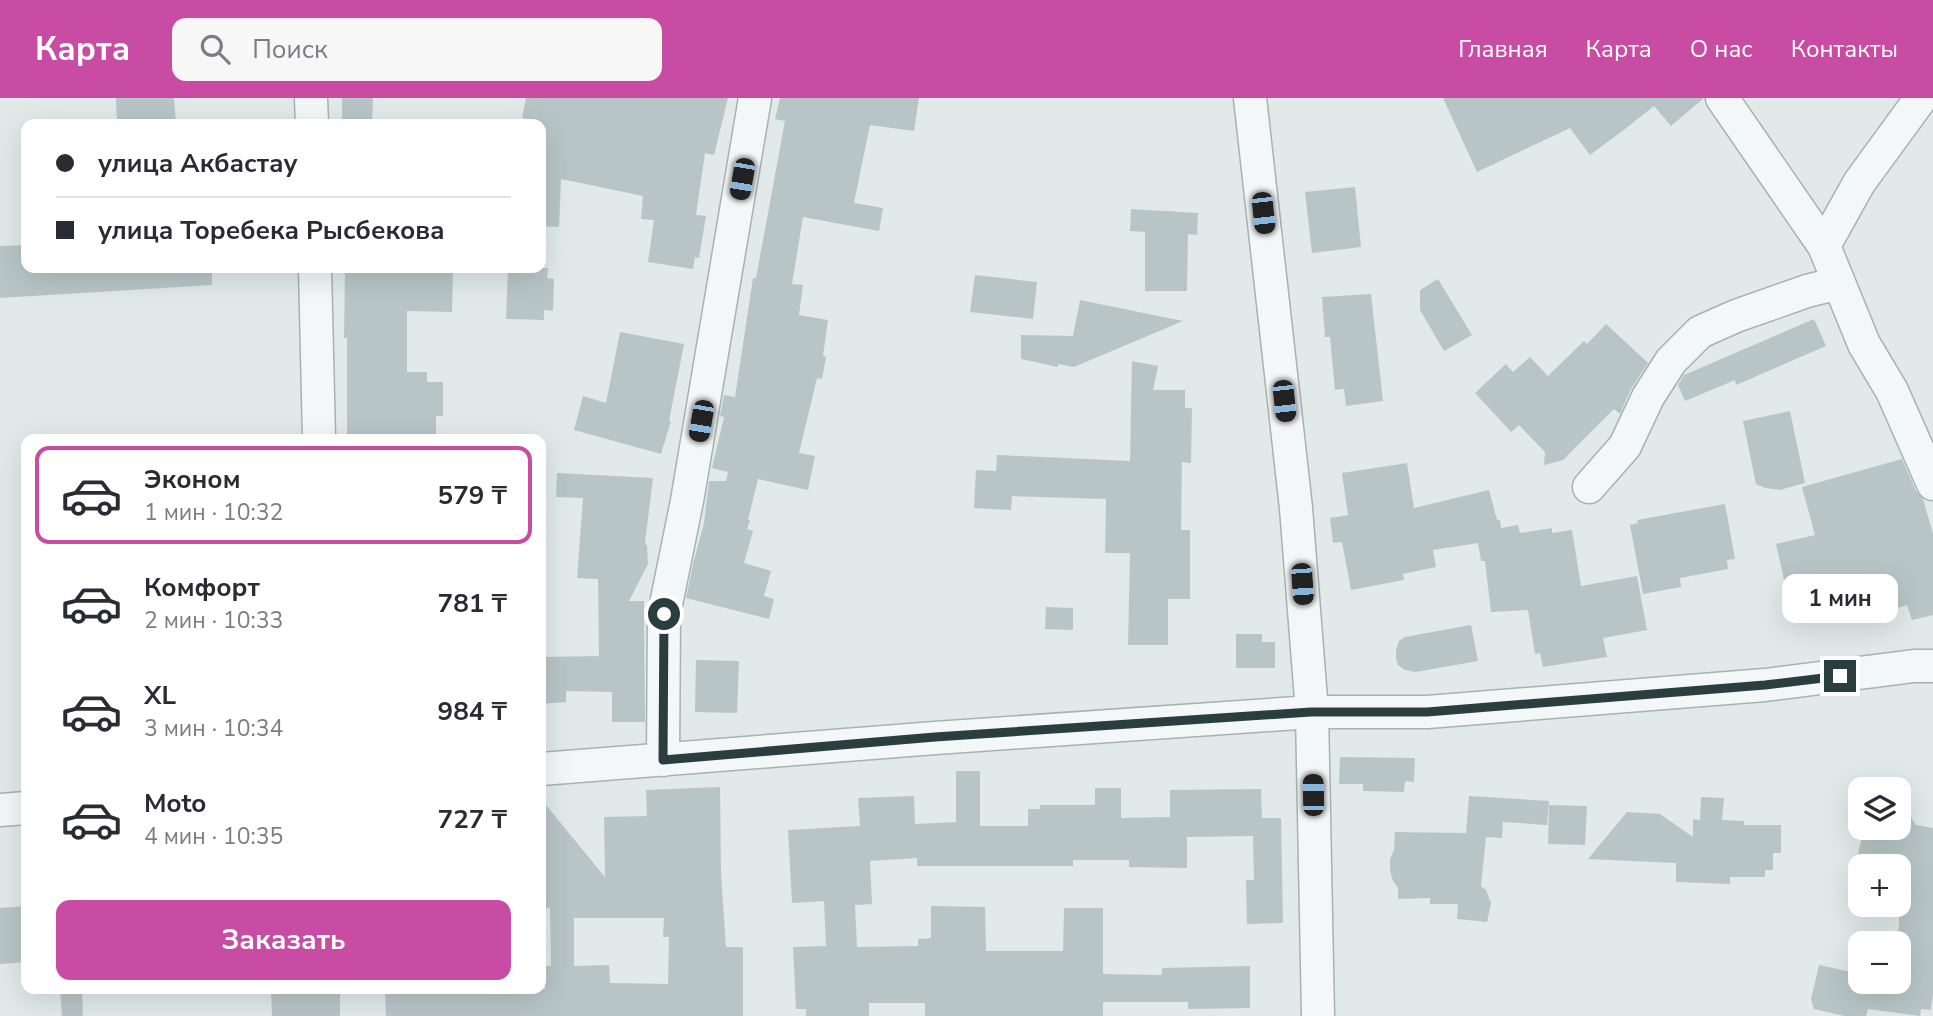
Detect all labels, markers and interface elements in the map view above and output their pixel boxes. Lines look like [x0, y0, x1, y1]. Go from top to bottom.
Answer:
search box [172, 18, 662, 81]
text: Карта [35, 27, 130, 72]
icon: search [196, 30, 234, 68]
text: Поиск [252, 32, 328, 67]
text: Главная [1458, 33, 1548, 65]
text: Карта [1586, 33, 1652, 65]
text: О нас [1690, 33, 1753, 65]
text: Контакты [1791, 33, 1898, 65]
text: улица Акбастау [98, 146, 298, 181]
car [729, 156, 756, 202]
car [1251, 191, 1276, 235]
text: улица Торебека Рысбекова [98, 213, 445, 248]
car [1272, 379, 1297, 423]
car [688, 398, 715, 444]
text: Эконом [144, 462, 241, 497]
icon: car [60, 464, 123, 527]
text: 579 ₸ [438, 478, 507, 513]
text: 1 мин · 10:32 [144, 497, 283, 528]
car [1291, 562, 1314, 606]
text: Комфорт [144, 570, 260, 605]
icon: car [60, 572, 123, 635]
callout: 1 мин [1782, 574, 1898, 624]
text: 1 мин [1808, 583, 1872, 614]
text: 781 ₸ [438, 586, 507, 621]
route start [648, 598, 680, 630]
text: 2 мин · 10:33 [144, 605, 283, 636]
route end [1824, 660, 1856, 692]
text: XL [144, 678, 176, 713]
icon: car [60, 680, 123, 743]
text: 984 ₸ [438, 694, 507, 729]
text: 3 мин · 10:34 [144, 713, 283, 744]
car [1303, 774, 1324, 816]
map controls [1848, 777, 1911, 994]
button: layers [1848, 777, 1911, 840]
text: Moto [144, 786, 206, 821]
icon: car [60, 788, 123, 851]
text: 727 ₸ [438, 802, 507, 837]
text: 4 мин · 10:35 [144, 821, 283, 852]
button: + [1848, 854, 1911, 917]
button: Заказать [56, 900, 511, 980]
button: − [1848, 931, 1911, 994]

